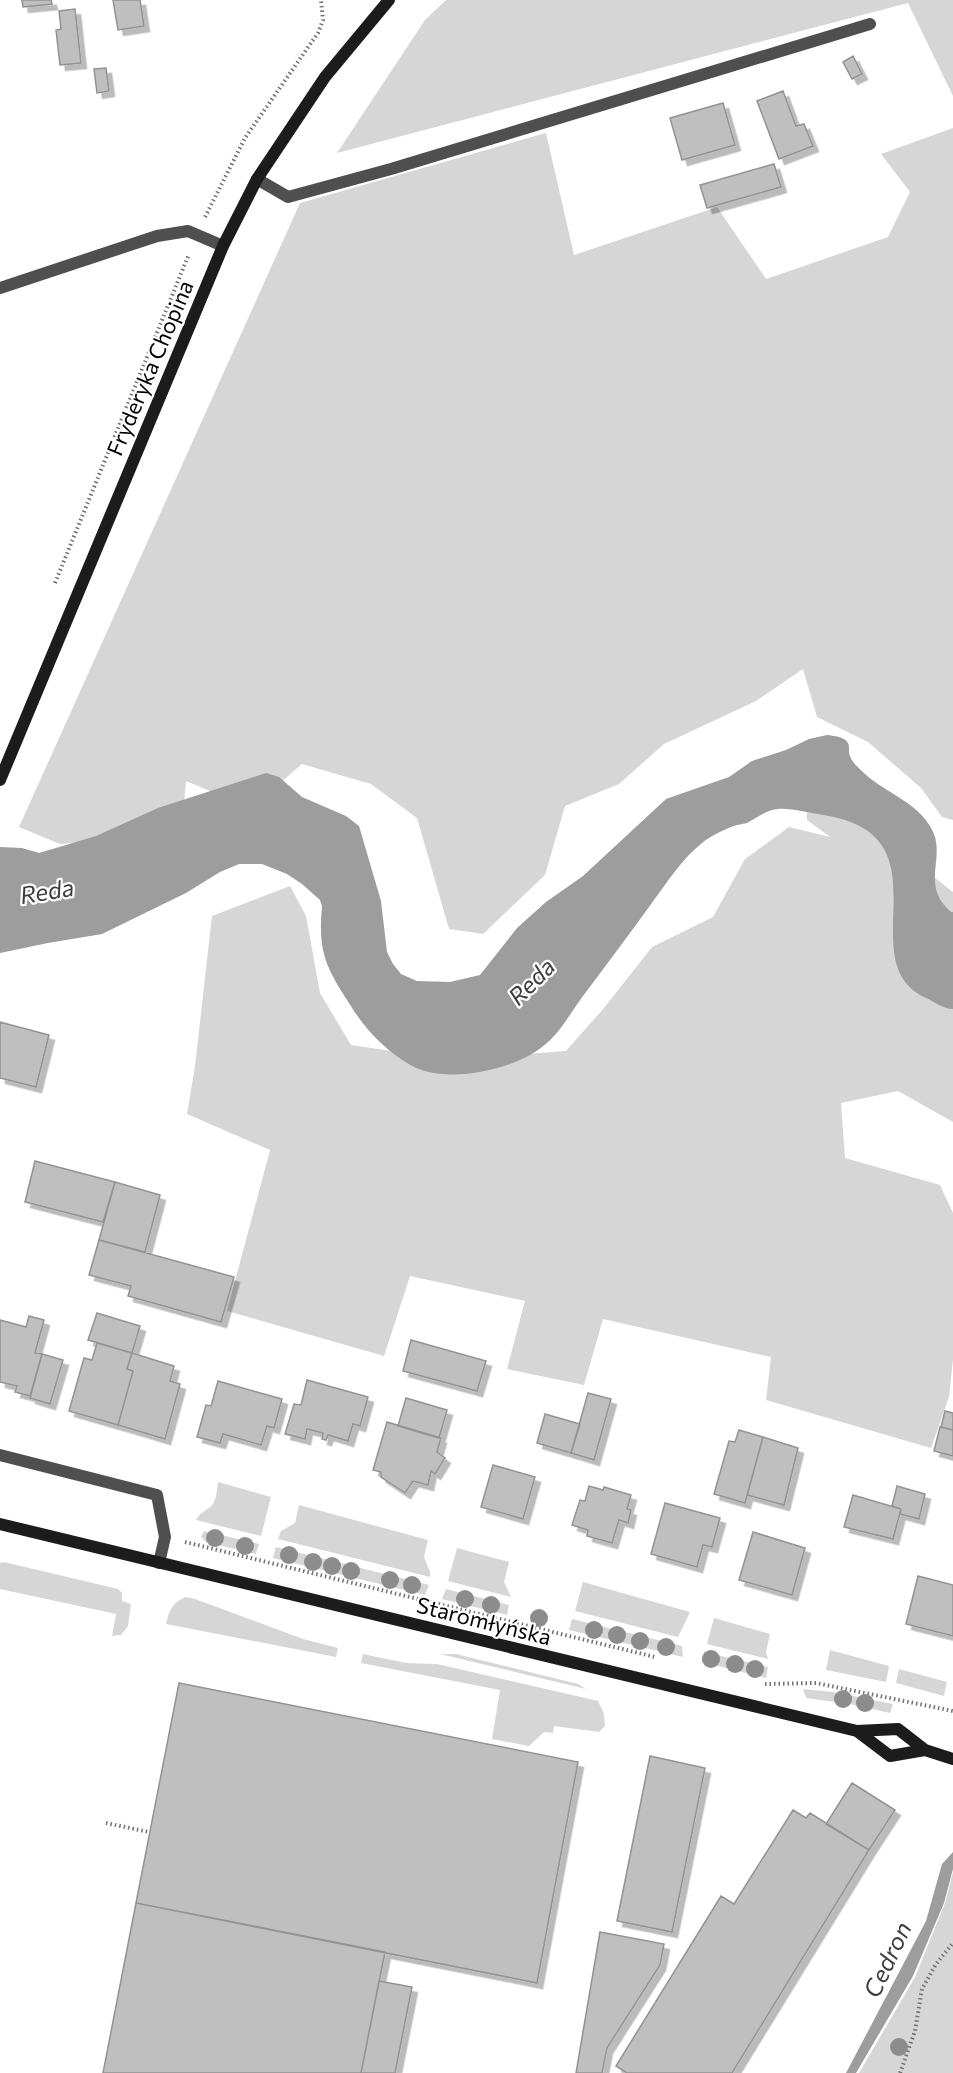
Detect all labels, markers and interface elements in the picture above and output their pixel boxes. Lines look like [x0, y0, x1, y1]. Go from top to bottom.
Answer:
street label: Fryderyka Chopina [100, 276, 199, 460]
water label: Reda [18, 872, 76, 909]
water label: Reda [501, 951, 560, 1010]
street label: Staromłyńska [414, 1591, 554, 1650]
water label: Cedron [857, 1917, 917, 2002]

